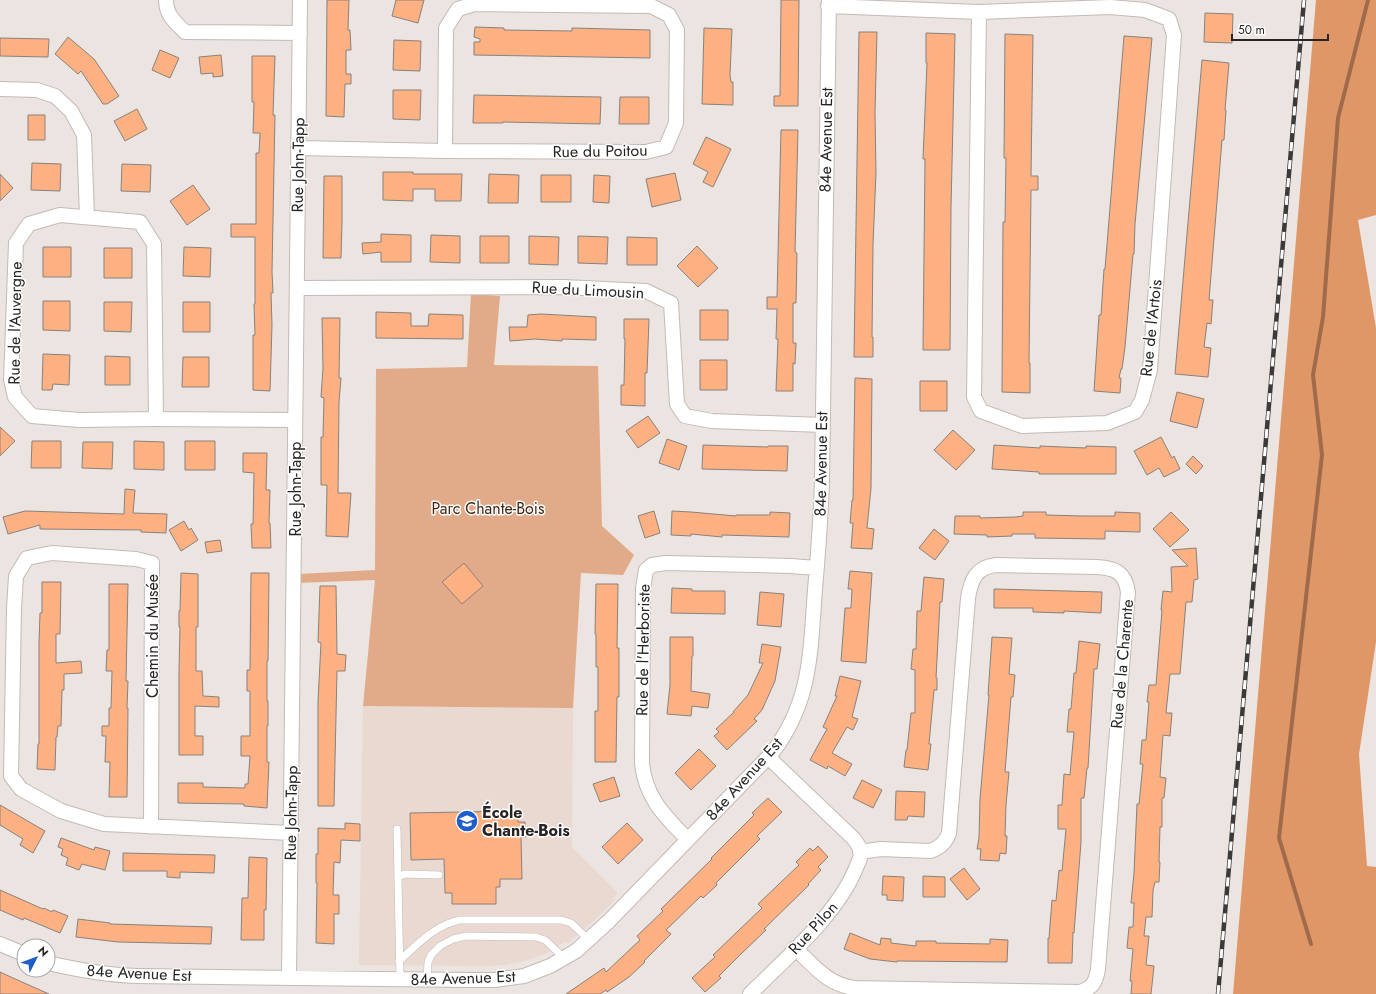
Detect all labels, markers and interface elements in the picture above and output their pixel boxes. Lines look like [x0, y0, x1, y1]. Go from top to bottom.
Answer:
scale bar [1232, 16, 1328, 42]
text: 50 m [1238, 21, 1265, 39]
street label: 84e Avenue Est [814, 87, 838, 193]
street label: Rue John-Tapp [286, 117, 310, 213]
street label: Rue du Poitou [552, 139, 648, 163]
street label: Rue de l'Auvergne [2, 261, 28, 385]
street label: Rue du Limousin [531, 276, 645, 304]
street label: Rue de l'Artois [1134, 278, 1168, 378]
street label: 84e Avenue Est [809, 411, 833, 517]
street label: Rue John-Tapp [284, 442, 307, 536]
park label: Parc Chante-Bois [432, 497, 544, 520]
street label: Chemin du Musée [141, 574, 164, 698]
street label: Rue de l'Herboriste [630, 584, 656, 716]
street label: Rue de la Charente [1105, 598, 1139, 730]
street label: 84e Avenue Est [700, 732, 788, 826]
street label: Rue John-Tapp [279, 765, 303, 861]
place label: École Chante-Bois [482, 801, 570, 842]
school or university icon: École Chante-Bois [454, 808, 480, 834]
street label: Rue Pilon [783, 896, 843, 960]
north arrow [16, 938, 56, 978]
text: N [35, 943, 52, 960]
street label: 84e Avenue Est [86, 959, 192, 987]
street label: 84e Avenue Est [410, 965, 516, 991]

